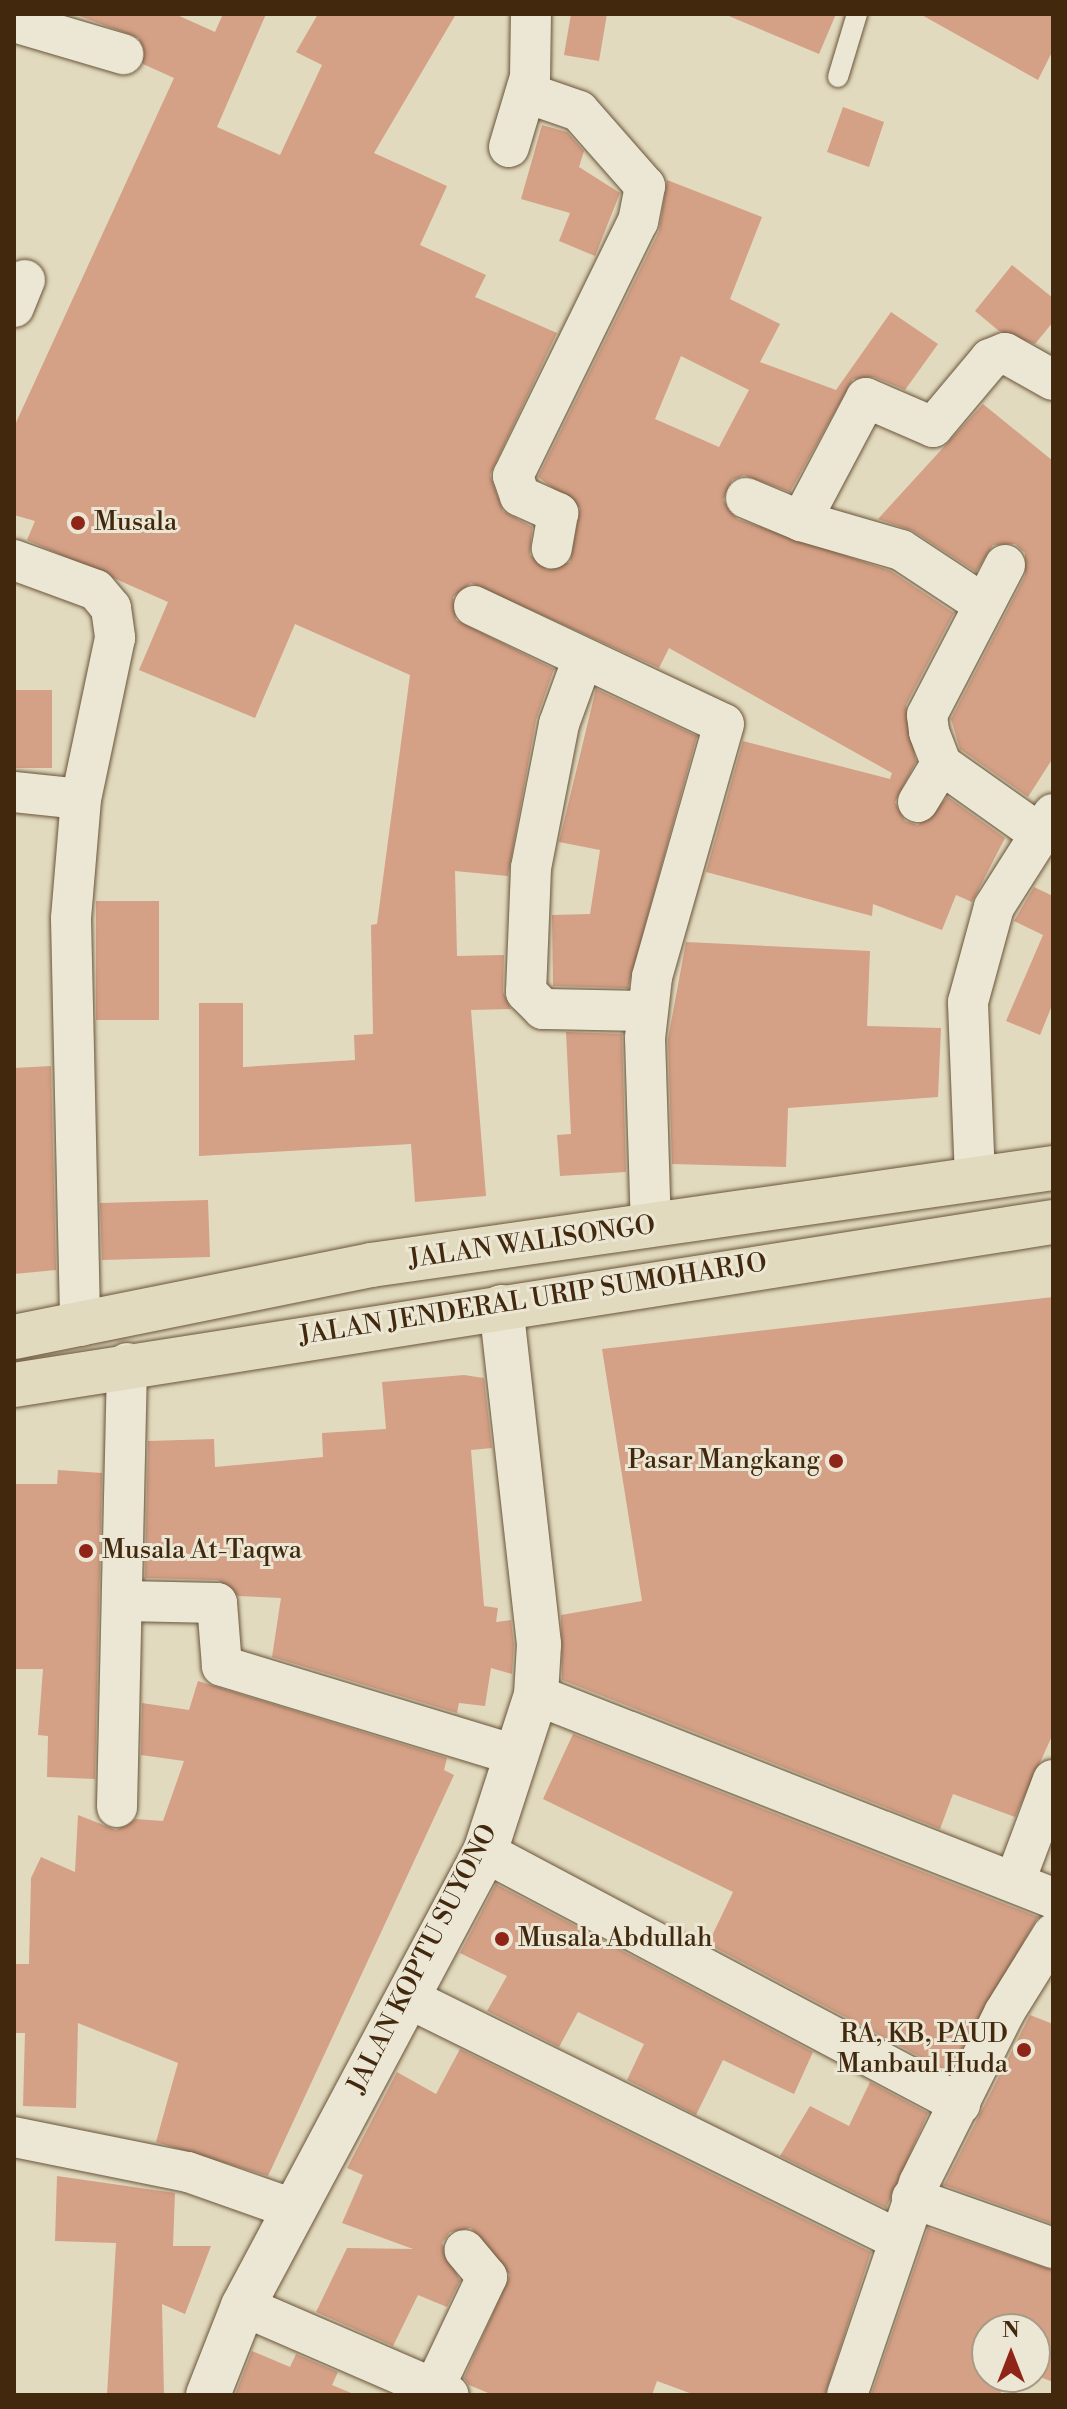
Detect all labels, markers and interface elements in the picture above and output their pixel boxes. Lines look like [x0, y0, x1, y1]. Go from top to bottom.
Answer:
place label: Musala [94, 507, 177, 539]
marker: Musala [69, 514, 87, 532]
street label: JALAN WALISONGO [407, 1210, 657, 1276]
street label: JALAN JENDERAL URIP SUMOHARJO [297, 1248, 769, 1352]
place label: Pasar Mangkang [628, 1445, 820, 1477]
marker: Pasar Mangkang [827, 1452, 845, 1470]
place label: Musala At-Taqwa [102, 1535, 302, 1567]
marker: Musala At-Taqwa [77, 1542, 95, 1560]
street label: JALAN KOPTU SUYONO [342, 1819, 504, 2099]
place label: Musala Abdullah [518, 1923, 712, 1955]
marker: Musala Abdullah [493, 1930, 511, 1948]
place label: RA, KB, PAUD Manbaul Huda [837, 2019, 1008, 2080]
marker: RA, KB, PAUD Manbaul Huda [1015, 2041, 1033, 2059]
north arrow [971, 2313, 1051, 2393]
text: N [1002, 2317, 1020, 2344]

